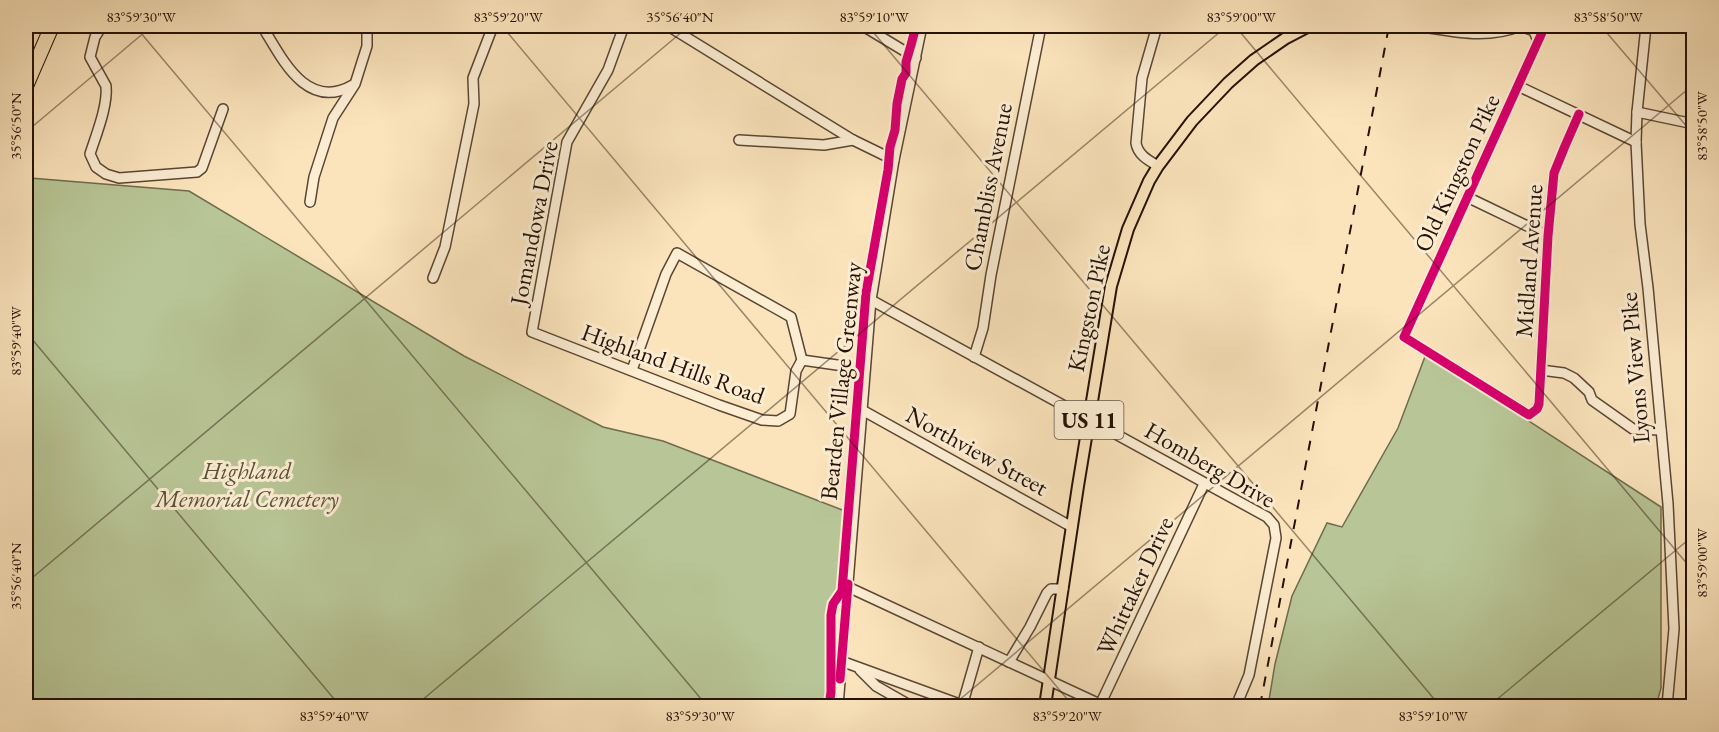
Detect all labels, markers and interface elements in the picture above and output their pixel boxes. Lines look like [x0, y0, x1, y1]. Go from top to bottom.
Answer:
text: 83°59'30"W [106, 7, 176, 26]
text: 83°59'20"W [473, 7, 543, 26]
text: 35°56'40"N [646, 7, 714, 26]
text: 83°59'10"W [839, 7, 909, 26]
text: 83°59'00"W [1206, 7, 1276, 26]
text: 83°58'50"W [1573, 7, 1643, 26]
street label: Old Kingston Pike [1406, 89, 1507, 257]
text: 83°58'50"W [1692, 91, 1711, 161]
text: 35°56'50"N [6, 92, 25, 160]
street label: Chambliss Avenue [956, 100, 1019, 274]
street label: Jomandowa Drive [502, 138, 565, 309]
street label: Midland Avenue [1508, 183, 1549, 339]
street label: Kingston Pike [1060, 241, 1117, 375]
street label: Bearden Village Greenway [813, 260, 868, 502]
street label: Lyons View Pike [1612, 291, 1657, 445]
text: 83°59'40"W [6, 306, 25, 376]
street label: Highland Hills Road [577, 316, 770, 411]
street label: Northview Street [901, 399, 1054, 503]
road number: US 11 [1054, 401, 1124, 439]
street label: Homberg Drive [1139, 415, 1281, 515]
park label: Highland Memorial Cemetery [153, 455, 339, 514]
street label: Whittaker Drive [1089, 511, 1180, 660]
text: 83°59'00"W [1692, 528, 1711, 598]
text: 35°56'40"N [6, 542, 25, 610]
text: 83°59'40"W [299, 706, 369, 725]
text: 83°59'30"W [665, 706, 735, 725]
text: 83°59'20"W [1032, 706, 1102, 725]
text: 83°59'10"W [1398, 706, 1468, 725]

